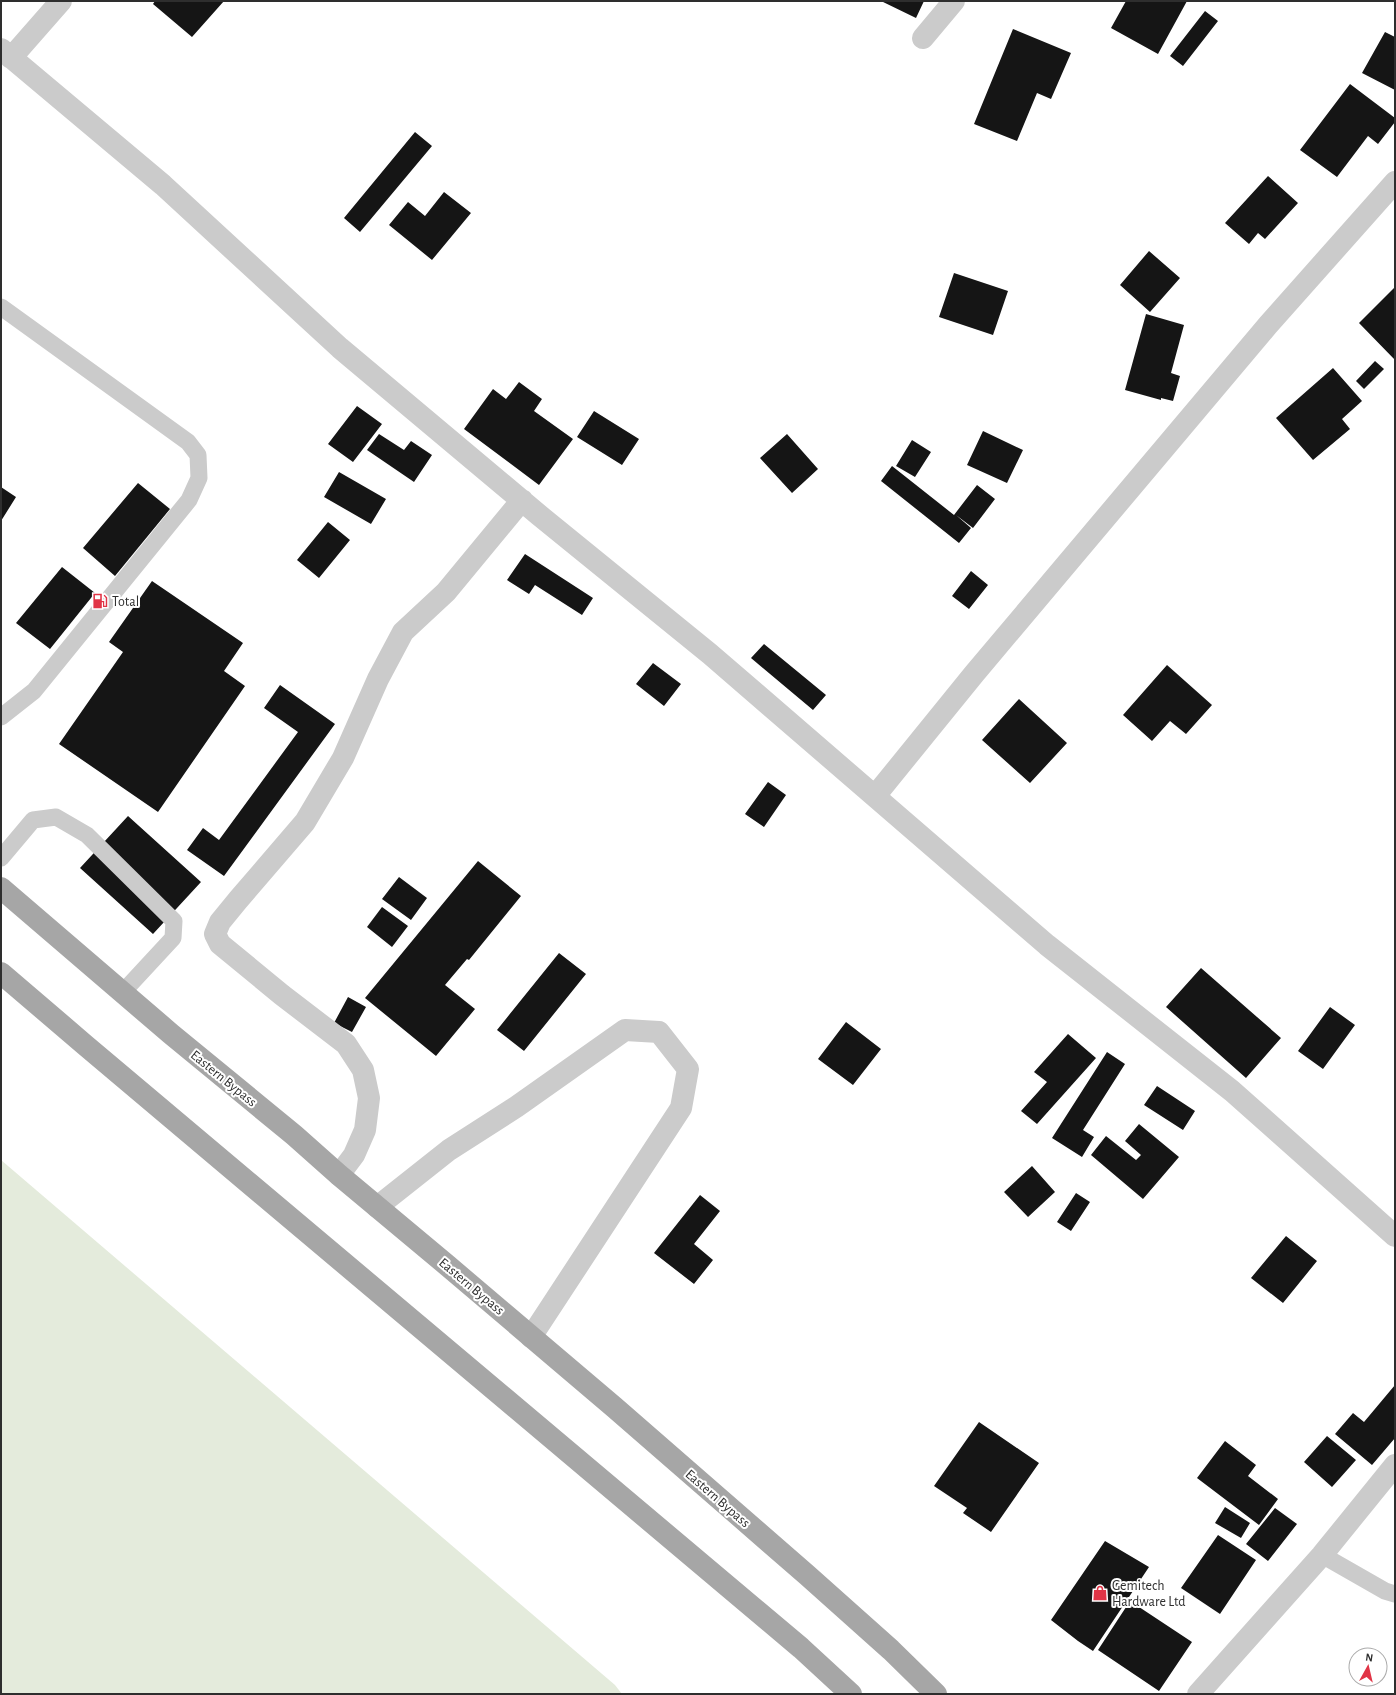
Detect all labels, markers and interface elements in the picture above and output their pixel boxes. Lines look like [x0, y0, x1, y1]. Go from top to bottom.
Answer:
fuel station icon: Total [91, 592, 109, 610]
place label: Total [112, 595, 139, 609]
street label: Eastern Bypass [188, 1048, 259, 1110]
street label: Eastern Bypass [436, 1256, 507, 1318]
street label: Eastern Bypass [682, 1467, 752, 1530]
place label: Gemitech Hardware Ltd [1112, 1579, 1186, 1609]
shop icon: Gemitech Hardware Ltd [1091, 1584, 1109, 1602]
north arrow [1348, 1647, 1388, 1687]
text: N [1365, 1652, 1374, 1664]

